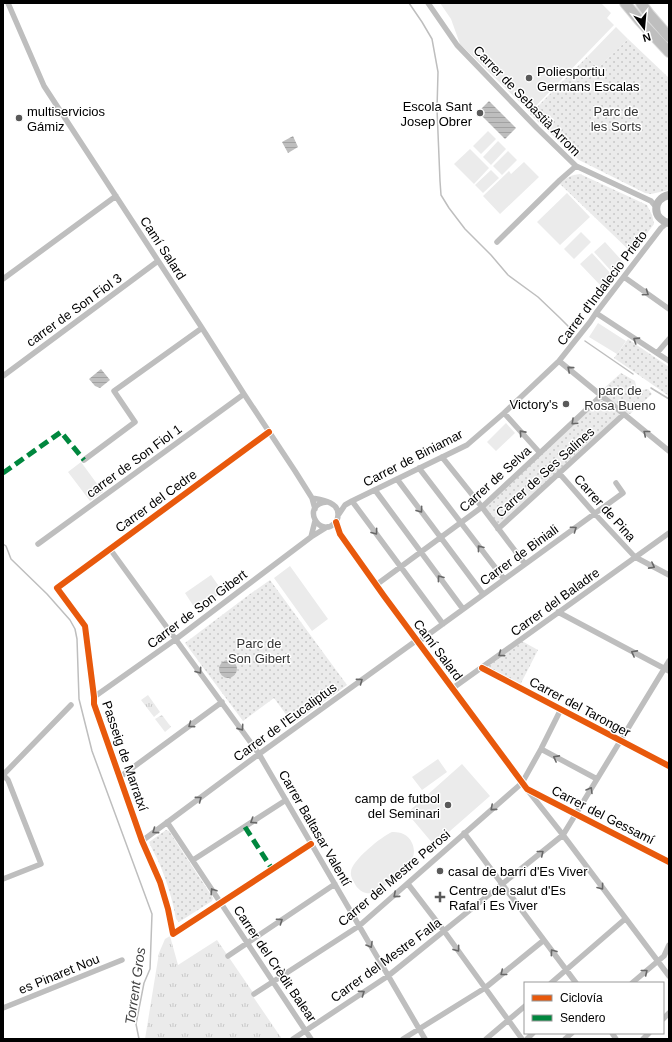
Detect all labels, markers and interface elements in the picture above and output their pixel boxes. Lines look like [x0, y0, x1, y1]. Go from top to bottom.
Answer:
north arrow [624, 8, 664, 48]
text: N [641, 31, 652, 44]
street label: Carrer de Sebastià Arrom [470, 43, 584, 159]
place label: Poliesportiu Germans Escalas [537, 64, 640, 94]
marker: Poliesportiu Germans Escalas [524, 73, 534, 83]
place label: Escola Sant Josep Obrer [400, 99, 473, 129]
place label: multiservicios Gámiz [27, 104, 106, 134]
park label: Parc de les Sorts [591, 104, 642, 134]
marker: Escola Sant Josep Obrer [475, 108, 485, 118]
marker: multiservicios Gámiz [14, 113, 24, 123]
street label: Camí Salard [137, 214, 189, 282]
street label: Carrer d'Indalecio Prieto [554, 228, 650, 348]
street label: carrer de Son Fiol 3 [23, 270, 125, 350]
one-way arrow [642, 288, 649, 295]
one-way arrow [633, 337, 640, 344]
one-way arrow [567, 367, 574, 374]
park label: parc de Rosa Bueno [584, 383, 656, 413]
place label: Victory's [510, 397, 558, 412]
marker: Victory's [561, 399, 571, 409]
one-way arrow [571, 417, 579, 425]
street label: carrer de Son Fiol 1 [83, 421, 185, 501]
street label: Carrer de Ses Salines [493, 424, 598, 520]
street label: Carrer de Biniamar [361, 426, 466, 490]
one-way arrow [520, 430, 527, 438]
one-way arrow [644, 430, 651, 437]
street label: Carrer de Selva [456, 442, 534, 515]
street label: Carrer del Cedre [112, 466, 200, 536]
street label: Carrer de Pina [571, 472, 639, 545]
one-way arrow [416, 506, 423, 513]
street label: Carrer de Biniali [477, 521, 561, 588]
one-way arrow [570, 526, 577, 533]
one-way arrow [370, 528, 377, 535]
one-way arrow [478, 546, 485, 553]
one-way arrow [648, 561, 655, 569]
street label: Carrer del Baladre [508, 565, 602, 639]
street label: Carrer de Son Gibert [144, 566, 250, 651]
one-way arrow [438, 575, 445, 582]
street label: Camí Salard [410, 617, 466, 683]
park label: Parc de Son Gibert [228, 636, 290, 666]
one-way arrow [498, 649, 505, 657]
one-way arrow [631, 650, 639, 657]
one-way arrow [195, 666, 202, 673]
street label: Carrer del Taronger [527, 674, 634, 740]
street label: Carrer de l'Eucaliptus [230, 679, 340, 764]
one-way arrow [356, 679, 363, 686]
street label: Passeig de Marratxí [99, 699, 151, 813]
one-way arrow [188, 720, 195, 728]
one-way arrow [236, 723, 243, 730]
one-way arrow [553, 755, 561, 762]
street label: Carrer Baltasar Valentí [276, 767, 355, 889]
street label: Carrer del Gessamí [549, 783, 657, 848]
one-way arrow [586, 787, 593, 794]
place label: camp de futbol del Seminari [355, 791, 440, 821]
one-way arrow [194, 797, 201, 804]
marker: camp de futbol del Seminari [443, 800, 453, 810]
one-way arrow [490, 804, 497, 811]
one-way arrow [250, 816, 257, 824]
one-way arrow [152, 826, 159, 833]
street label: Carrer del Mestre Perosi [335, 827, 453, 929]
one-way arrow [536, 850, 544, 857]
place label: casal de barri d'Es Viver [448, 864, 588, 879]
marker: casal de barri d'Es Viver [435, 866, 445, 876]
one-way arrow [596, 882, 603, 889]
place label: Centre de salut d'Es Rafal i Es Viver [449, 883, 566, 913]
one-way arrow [210, 888, 218, 895]
one-way arrow [393, 890, 400, 897]
marker: Centre de salut d'Es Rafal i Es Viver [434, 891, 446, 903]
street label: Carrer del Crèdit Balear [230, 903, 320, 1026]
street label: Carrer del Mestre Falla [328, 914, 445, 1005]
one-way arrow [275, 919, 282, 926]
one-way arrow [366, 941, 373, 948]
one-way arrow [452, 944, 459, 951]
water label: Torrent Gros [122, 946, 148, 1026]
one-way arrow [550, 949, 557, 956]
street label: es Pinaret Nou [16, 951, 102, 997]
one-way arrow [500, 969, 507, 976]
one-way arrow [641, 970, 648, 977]
legend [524, 982, 664, 1034]
one-way arrow [357, 991, 364, 998]
text: Ciclovía [560, 991, 603, 1005]
text: Sendero [560, 1011, 606, 1025]

